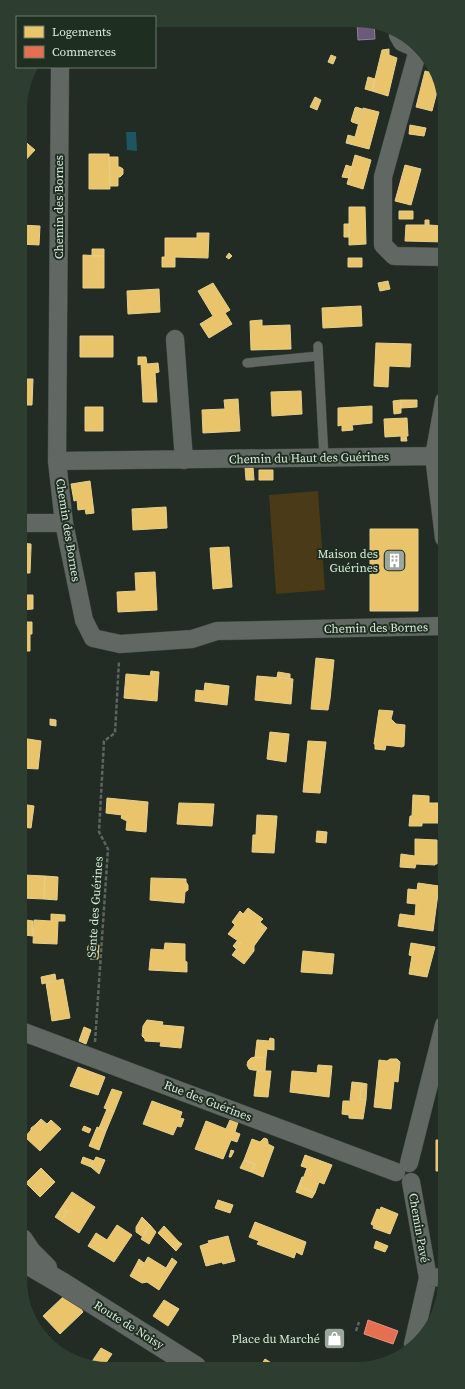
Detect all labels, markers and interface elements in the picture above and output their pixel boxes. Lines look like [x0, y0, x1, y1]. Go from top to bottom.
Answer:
legend [16, 16, 156, 68]
text: Logements [52, 24, 111, 40]
text: Commerces [52, 44, 116, 60]
street label: Chemin des Bornes [51, 155, 67, 259]
street label: Chemin du Haut des Guérines [229, 449, 389, 467]
street label: Chemin des Bornes [52, 477, 84, 583]
place label: Maison des Guérines [318, 546, 378, 576]
building icon: Maison des Guérines [381, 548, 407, 574]
street label: Chemin des Bornes [324, 619, 428, 637]
street label: Sente des Guérines [83, 856, 107, 958]
street label: Rue des Guérines [162, 1077, 254, 1125]
street label: Chemin Pavé [405, 1192, 433, 1264]
street label: Route de Noisy [91, 1297, 168, 1353]
shop icon: Place du Marché [322, 1326, 348, 1352]
place label: Place du Marché [231, 1331, 320, 1347]

